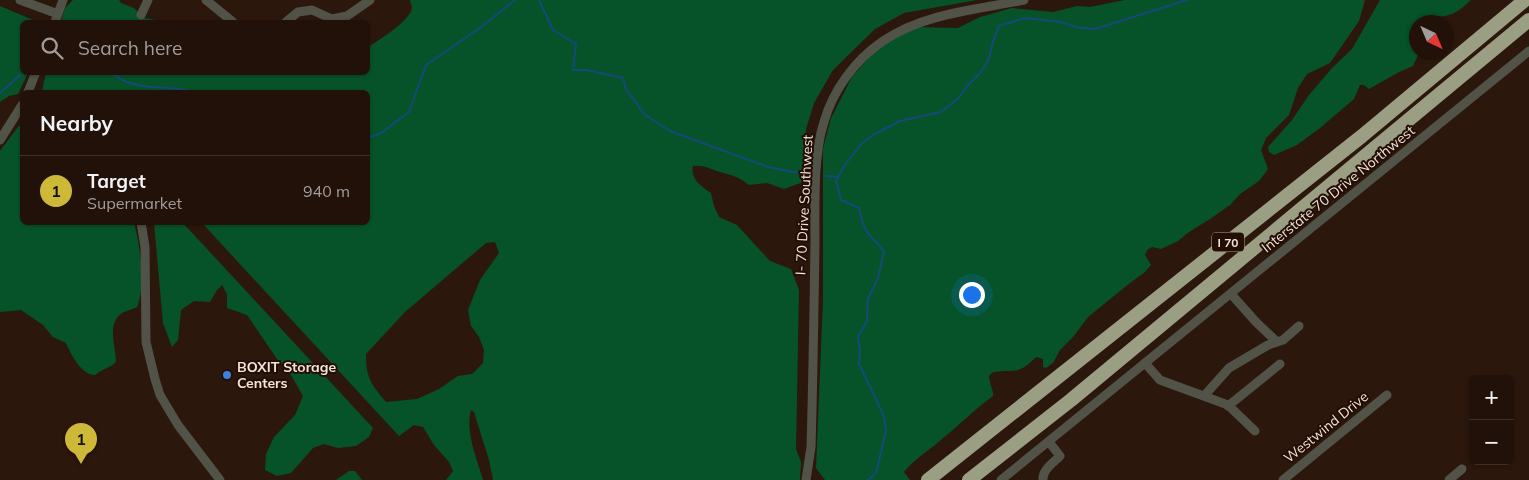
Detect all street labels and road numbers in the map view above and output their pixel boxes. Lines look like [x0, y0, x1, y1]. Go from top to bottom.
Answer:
street label: Interstate 70 Drive Northwest [1258, 122, 1418, 256]
street label: I- 70 Drive Southwest [791, 134, 817, 276]
road number: I 70 [1212, 232, 1244, 252]
street label: Westwind Drive [1280, 387, 1372, 467]

